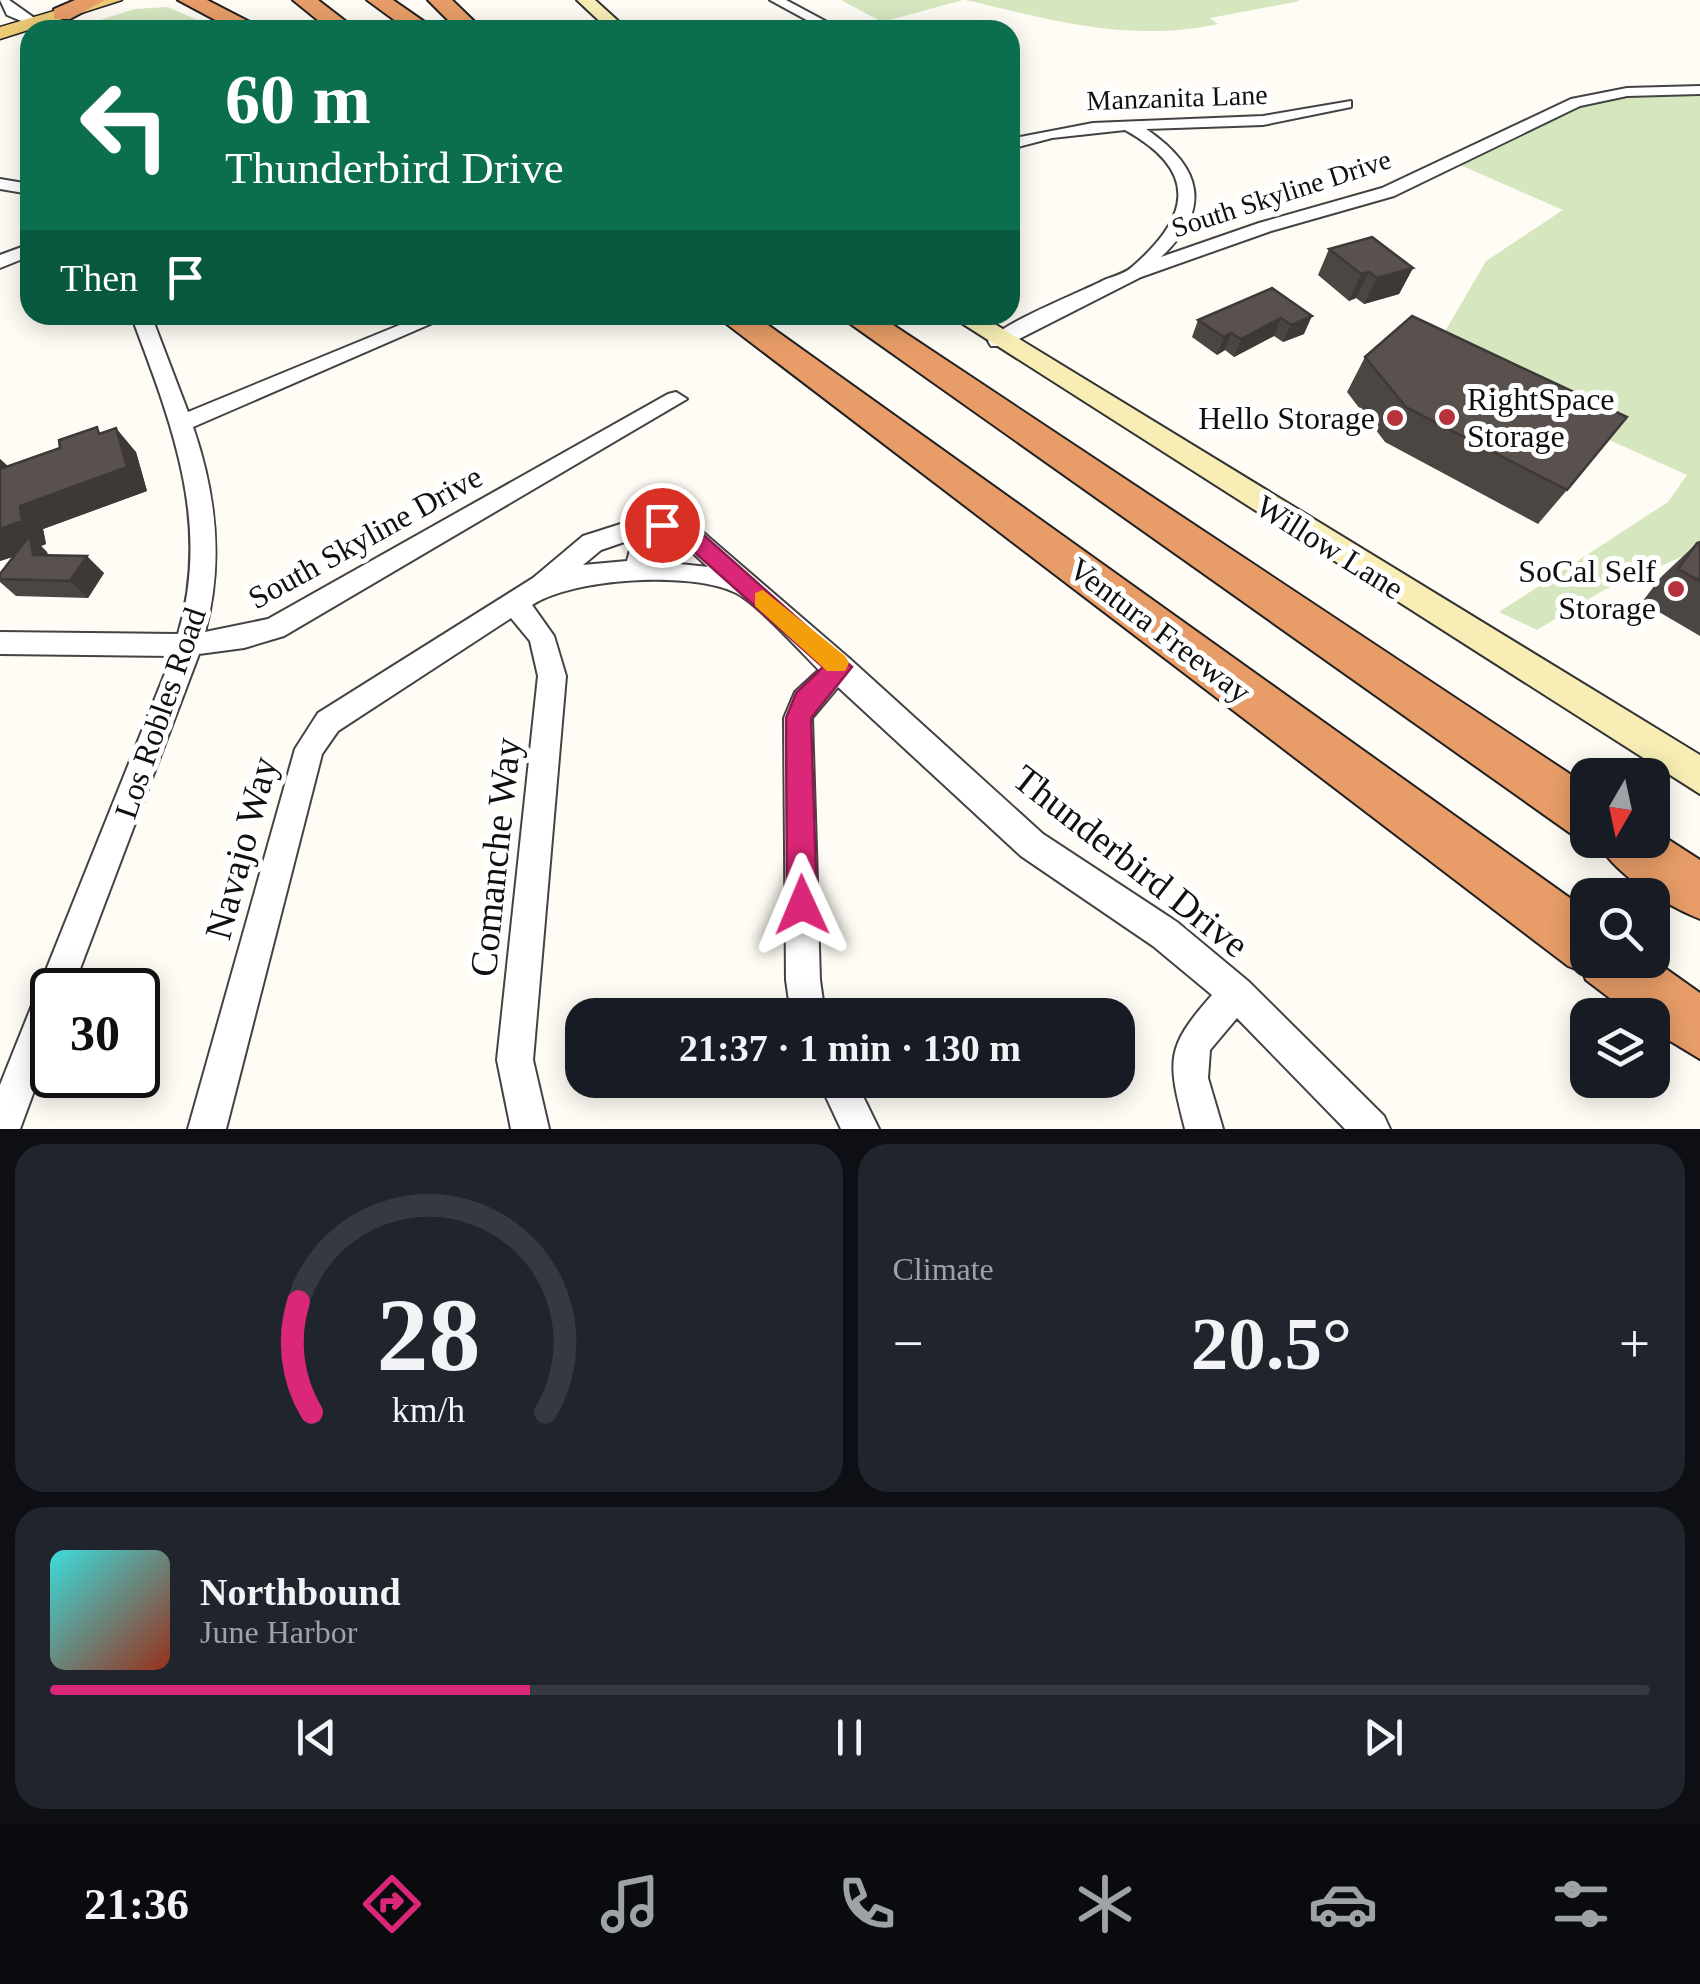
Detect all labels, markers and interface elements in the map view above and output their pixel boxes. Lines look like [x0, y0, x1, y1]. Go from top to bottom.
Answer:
icon: left [60, 60, 190, 190]
text: 60 m [225, 61, 371, 138]
street label: Manzanita Lane [1086, 79, 1268, 116]
text: Thunderbird Drive [225, 143, 564, 193]
street label: South Skyline Drive [1168, 143, 1395, 244]
icon: arrive [158, 250, 213, 305]
text: Then [60, 257, 138, 299]
place label: RightSpace Storage [1467, 381, 1615, 454]
place label: Hello Storage [1198, 400, 1375, 436]
marker: RightSpace Storage [1436, 406, 1458, 428]
marker: Hello Storage [1384, 407, 1406, 429]
street label: South Skyline Drive [242, 458, 488, 616]
pin [620, 483, 705, 568]
street label: Willow Lane [1250, 488, 1410, 606]
icon: arrive [635, 498, 690, 553]
street label: Ventura Freeway [1062, 550, 1258, 710]
place label: SoCal Self Storage [1518, 553, 1656, 626]
marker: SoCal Self Storage [1665, 578, 1687, 600]
street label: Los Robles Road [107, 603, 213, 823]
street label: Comanche Way [462, 735, 528, 979]
street label: Navajo Way [196, 752, 286, 944]
street label: Thunderbird Drive [1005, 756, 1257, 966]
north arrow [1570, 758, 1670, 858]
map controls [1570, 758, 1670, 1098]
position arrow [750, 853, 854, 957]
button: search [1570, 878, 1670, 978]
speed limit sign: 30 [30, 968, 160, 1098]
button: layers [1570, 998, 1670, 1098]
text: 21:37 · 1 min · 130 m [679, 1027, 1021, 1069]
text: Climate [893, 1251, 994, 1287]
text: 28 [377, 1277, 481, 1392]
text: 20.5° [1191, 1302, 1352, 1385]
text: − [893, 1313, 924, 1374]
text: + [1619, 1313, 1650, 1374]
text: km/h [392, 1390, 466, 1430]
text: Northbound [200, 1571, 401, 1613]
text: June Harbor [200, 1614, 357, 1650]
icon: previous [289, 1710, 344, 1765]
icon: pause [822, 1710, 877, 1765]
icon: next [1356, 1710, 1411, 1765]
icon: directions [357, 1869, 427, 1939]
icon: music [595, 1869, 665, 1939]
icon: phone [832, 1869, 902, 1939]
icon: climate [1070, 1869, 1140, 1939]
icon: car [1308, 1869, 1378, 1939]
icon: filters [1546, 1869, 1616, 1939]
text: 21:36 [84, 1879, 189, 1929]

